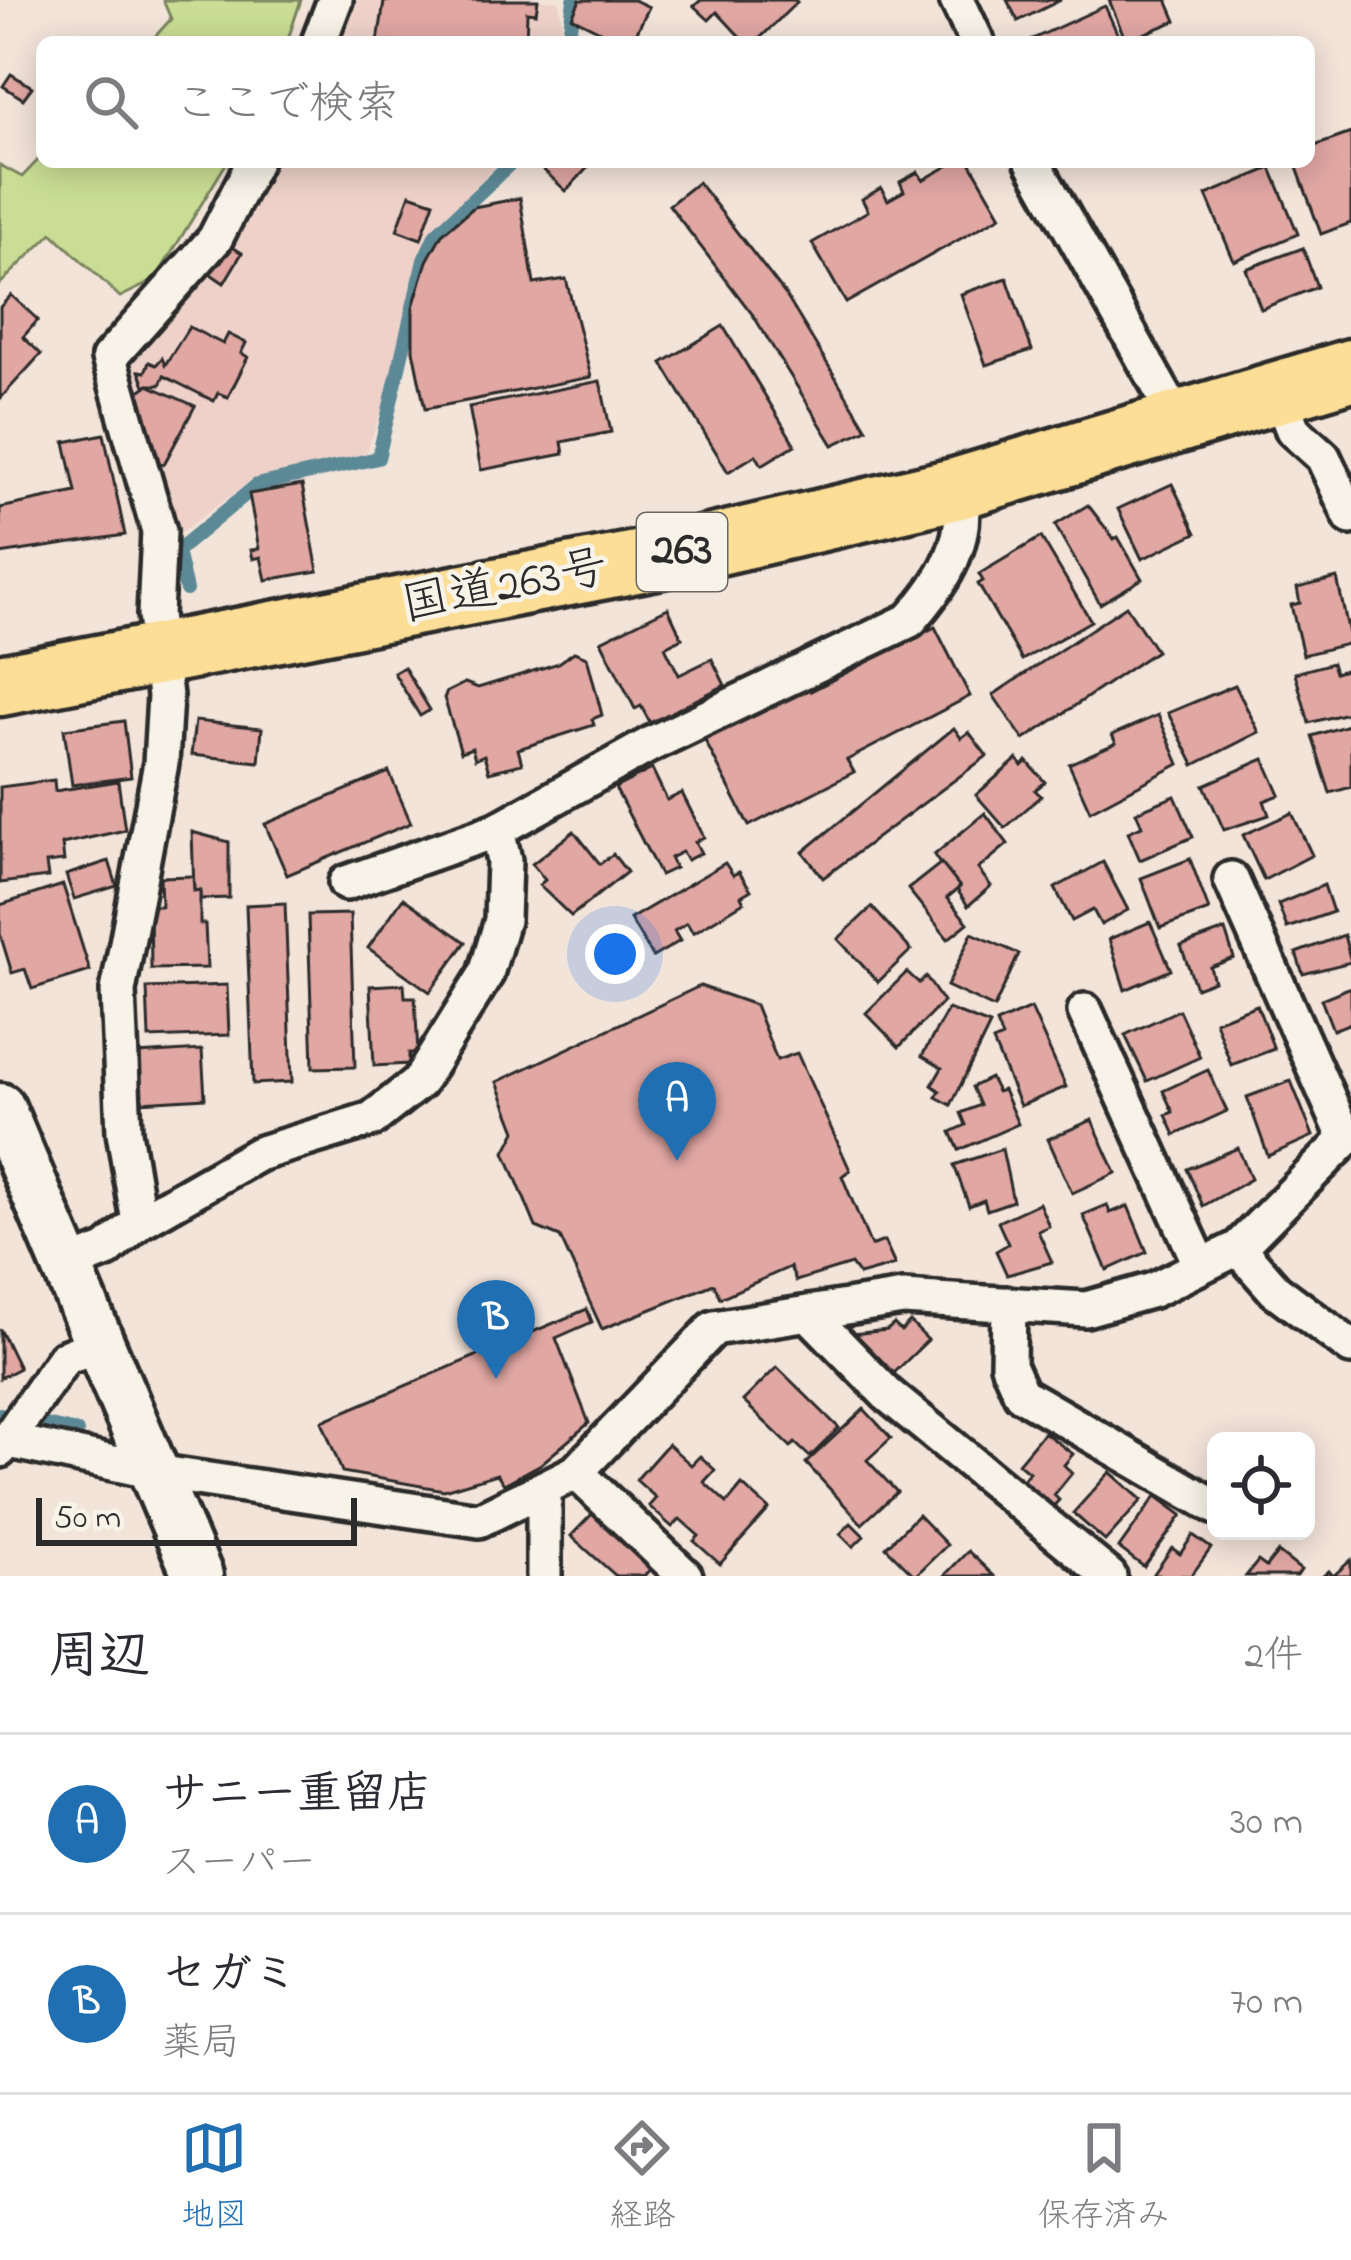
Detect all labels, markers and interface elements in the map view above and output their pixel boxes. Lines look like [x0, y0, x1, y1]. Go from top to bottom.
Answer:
search box [36, 36, 1315, 168]
icon: search [78, 69, 144, 135]
text: ここで検索 [174, 73, 399, 139]
road number: 263 [637, 513, 727, 591]
street label: 国道263号 [396, 534, 614, 642]
your location [585, 924, 645, 984]
pin: A [638, 1062, 716, 1161]
pin: B [457, 1280, 535, 1379]
map controls [1207, 1432, 1315, 1540]
button: locate [1207, 1432, 1315, 1540]
scale bar [36, 1492, 357, 1545]
text: 50 m [54, 1495, 121, 1543]
text: 周辺 [48, 1621, 150, 1696]
text: 2件 [1245, 1629, 1303, 1686]
text: サニー重留店 [162, 1763, 432, 1829]
text: A [75, 1795, 99, 1852]
text: 30 m [1230, 1795, 1303, 1852]
text: スーパー [162, 1836, 316, 1893]
text: セガミ [162, 1943, 297, 2009]
text: B [74, 1975, 100, 2032]
text: 70 m [1230, 1975, 1303, 2032]
text: 薬局 [162, 2016, 240, 2073]
tab: 地図 [181, 2115, 247, 2241]
tab: 経路 [609, 2115, 675, 2241]
tab: 保存済み [1038, 2115, 1170, 2241]

